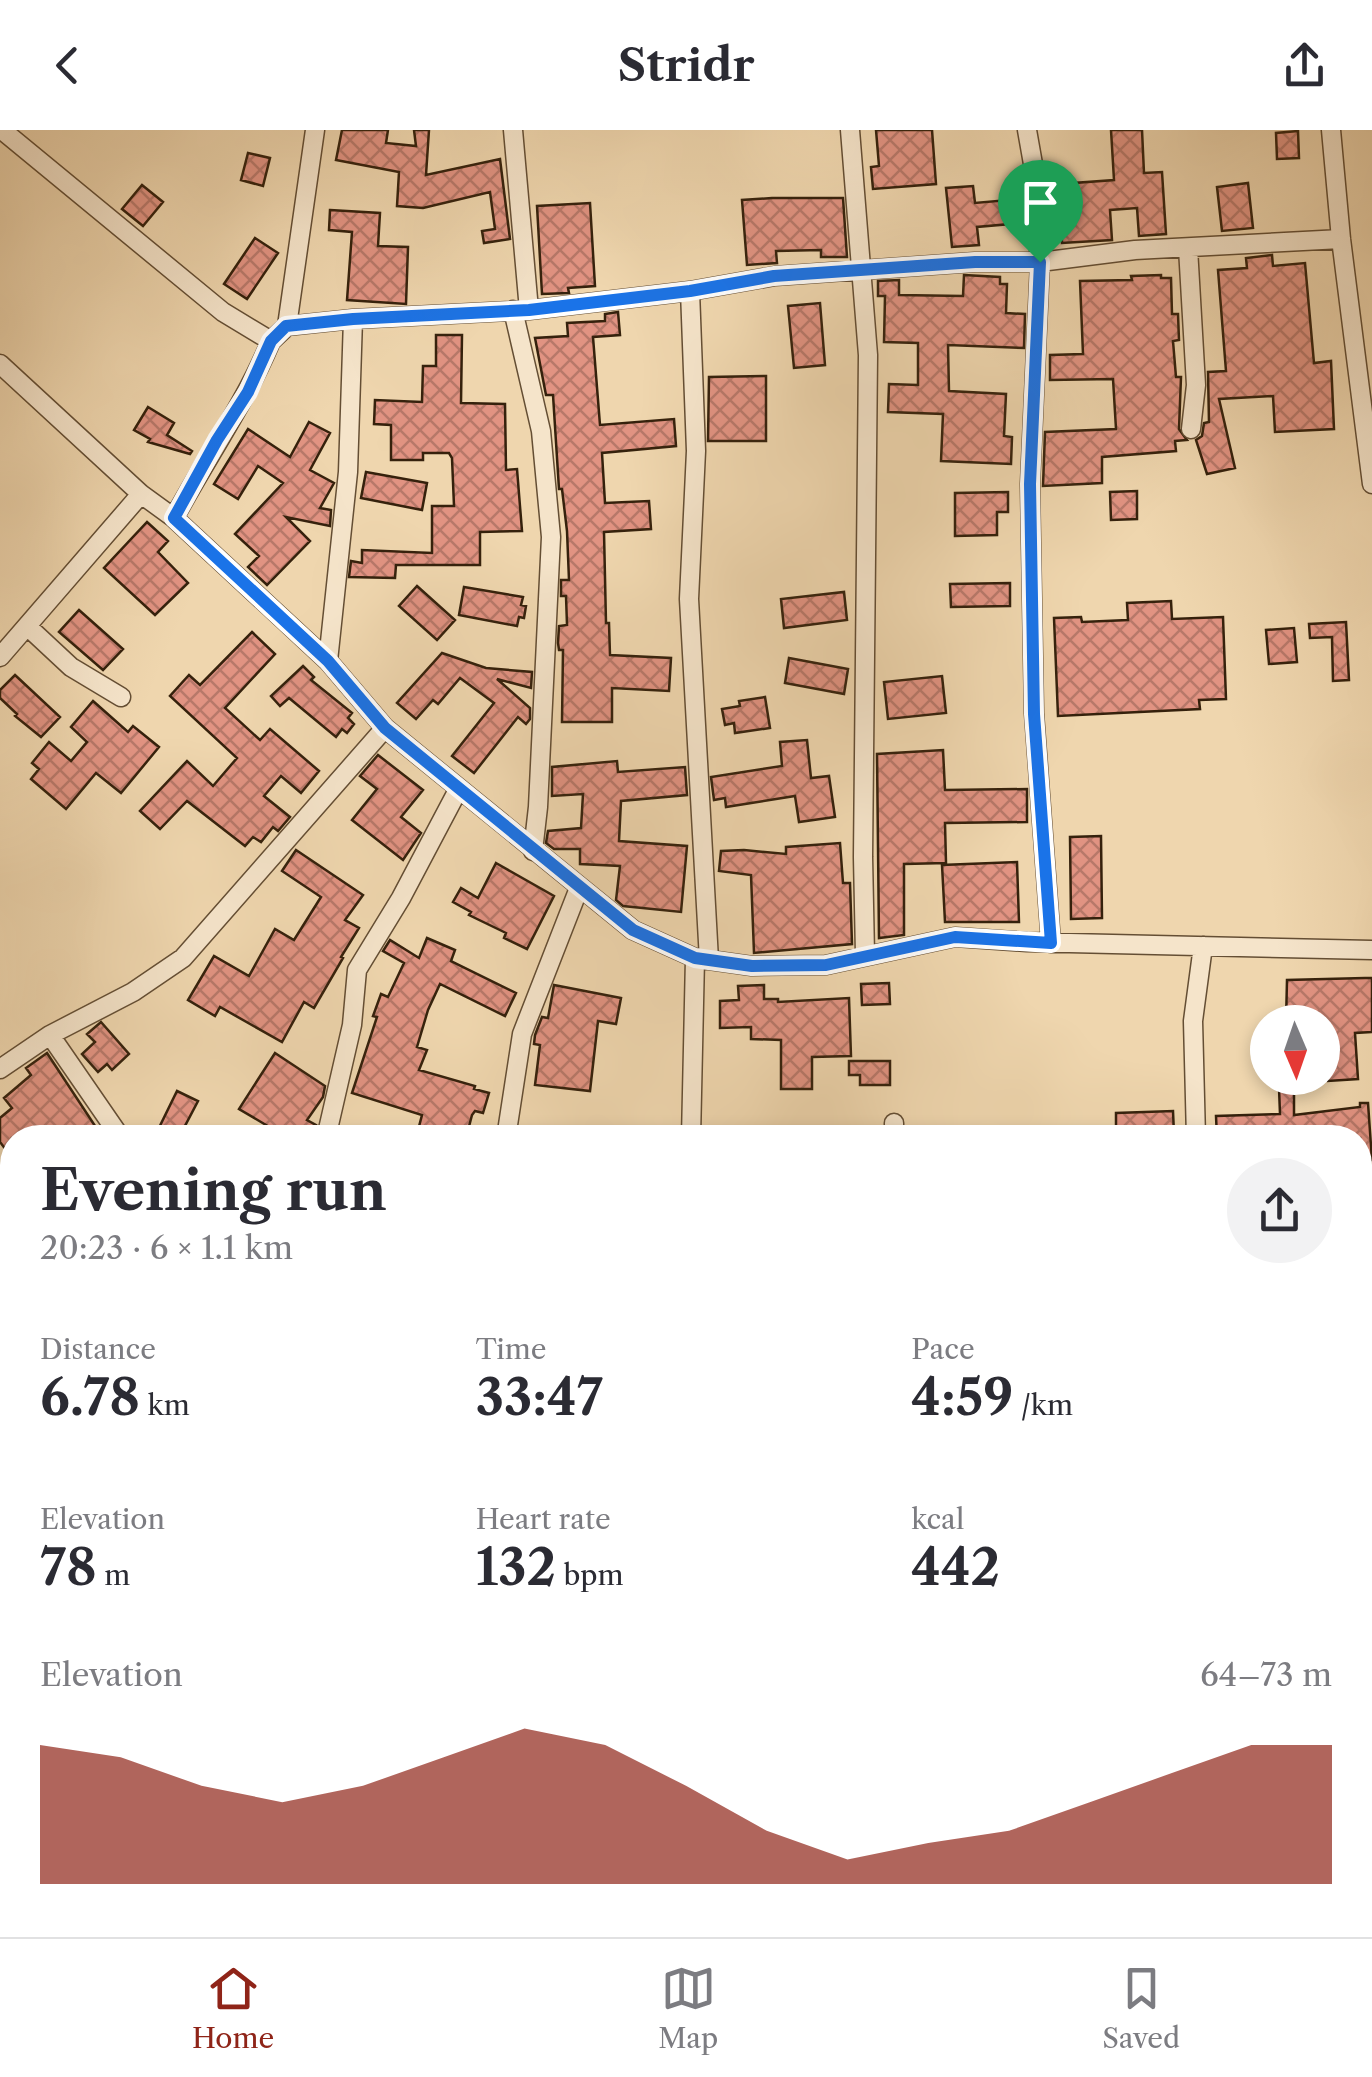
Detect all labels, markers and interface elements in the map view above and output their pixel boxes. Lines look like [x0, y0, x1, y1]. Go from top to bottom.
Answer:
text: Stridr [618, 37, 754, 93]
icon: back [40, 38, 95, 93]
icon: share [1277, 38, 1332, 93]
pin [998, 160, 1083, 263]
icon: arrive [1013, 175, 1068, 230]
north arrow [1250, 1005, 1340, 1095]
map controls [1250, 1005, 1340, 1095]
text: Evening run [40, 1157, 387, 1224]
button: share [1227, 1158, 1332, 1263]
text: 20:23 · 6 × 1.1 km [40, 1228, 293, 1267]
text: Distance [40, 1332, 156, 1366]
text: Time [476, 1332, 546, 1366]
text: Pace [911, 1332, 975, 1366]
text: 6.78 [40, 1366, 140, 1428]
text: 33:47 [476, 1366, 603, 1428]
text: 4:59 [911, 1366, 1013, 1428]
text: km [140, 1388, 190, 1422]
text: /km [1013, 1388, 1073, 1422]
text: Elevation [40, 1502, 165, 1536]
text: Heart rate [476, 1502, 611, 1536]
text: kcal [911, 1502, 964, 1536]
text: 78 [40, 1536, 97, 1598]
text: 132 [476, 1536, 556, 1598]
text: 442 [911, 1536, 1000, 1598]
text: m [97, 1558, 130, 1592]
text: bpm [556, 1558, 624, 1592]
text: Elevation [40, 1655, 183, 1694]
text: 64–73 m [1200, 1655, 1332, 1694]
tab: Home [192, 1961, 274, 2055]
tab: Map [658, 1961, 718, 2055]
tab: Saved [1102, 1961, 1180, 2055]

